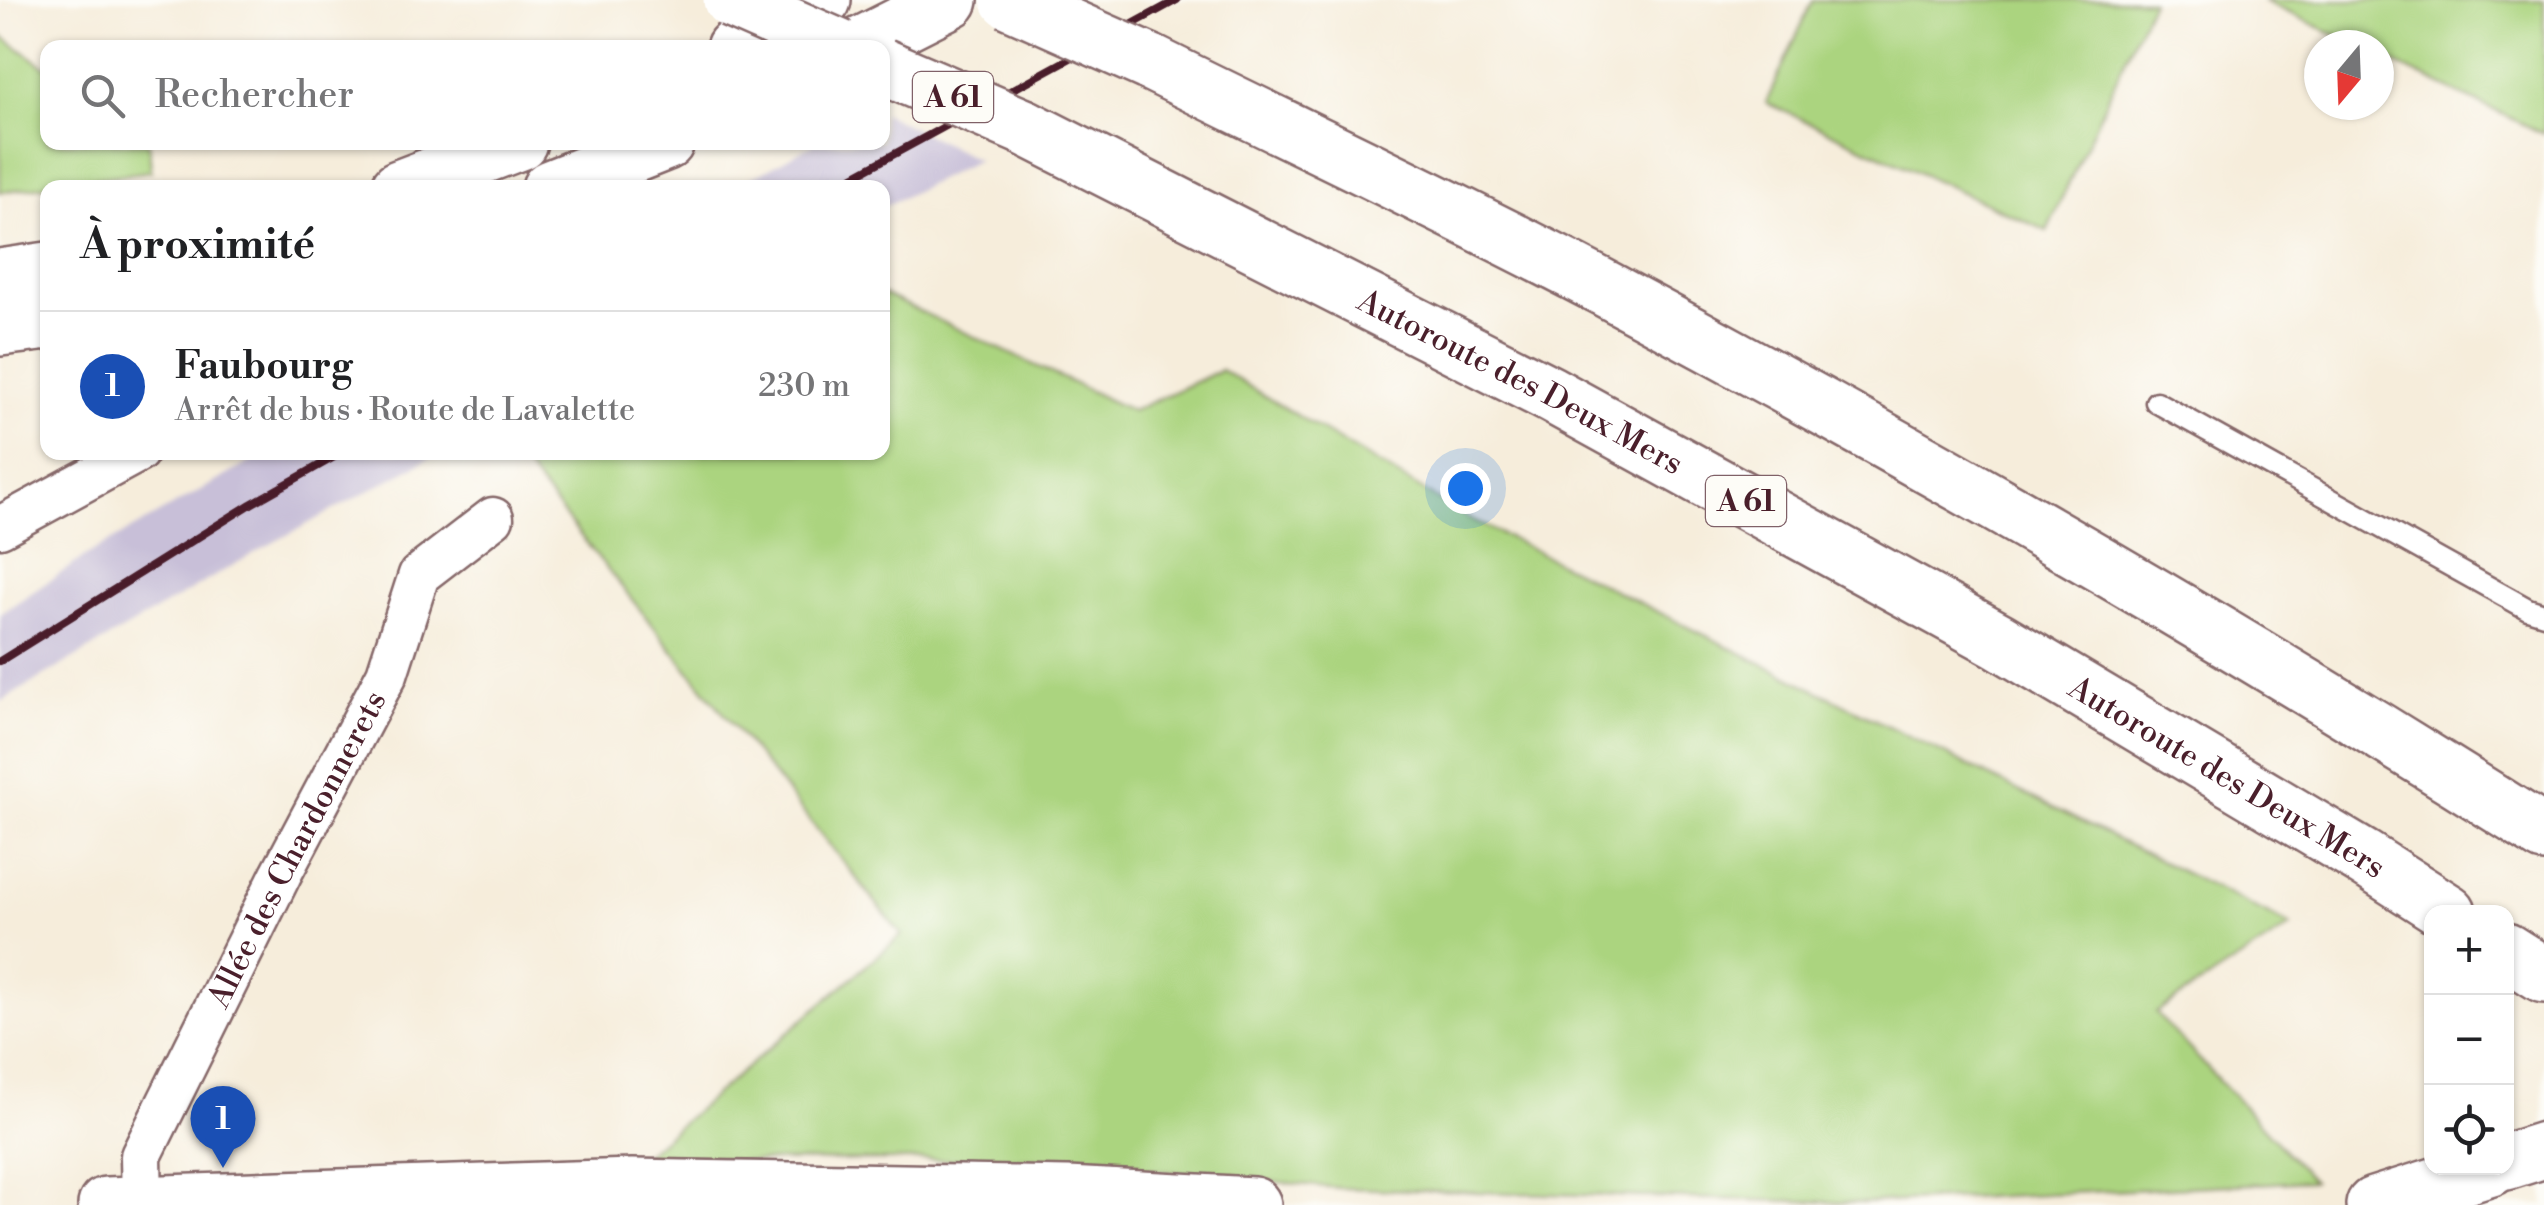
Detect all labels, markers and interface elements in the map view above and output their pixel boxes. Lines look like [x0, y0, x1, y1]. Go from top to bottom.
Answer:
north arrow [2304, 30, 2394, 120]
search box [40, 40, 890, 150]
icon: search [75, 68, 130, 123]
text: Rechercher [155, 72, 354, 119]
road number: A 61 [913, 72, 993, 122]
text: À proximité [80, 219, 315, 272]
street label: Autoroute des Deux Mers [1350, 280, 1690, 484]
text: Faubourg [175, 343, 352, 390]
text: 1 [105, 366, 120, 406]
text: 230 m [758, 366, 850, 406]
text: Arrêt de bus · Route de Lavalette [175, 390, 635, 430]
your location [1440, 463, 1491, 514]
road number: A 61 [1706, 476, 1786, 526]
street label: Autoroute des Deux Mers [2060, 667, 2393, 888]
street label: Allée des Chardonnerets [198, 684, 395, 1015]
map controls [2424, 905, 2514, 1175]
button: + [2424, 905, 2514, 995]
button: − [2424, 995, 2514, 1085]
button: locate [2424, 1085, 2514, 1175]
pin: 1 [190, 1086, 256, 1168]

